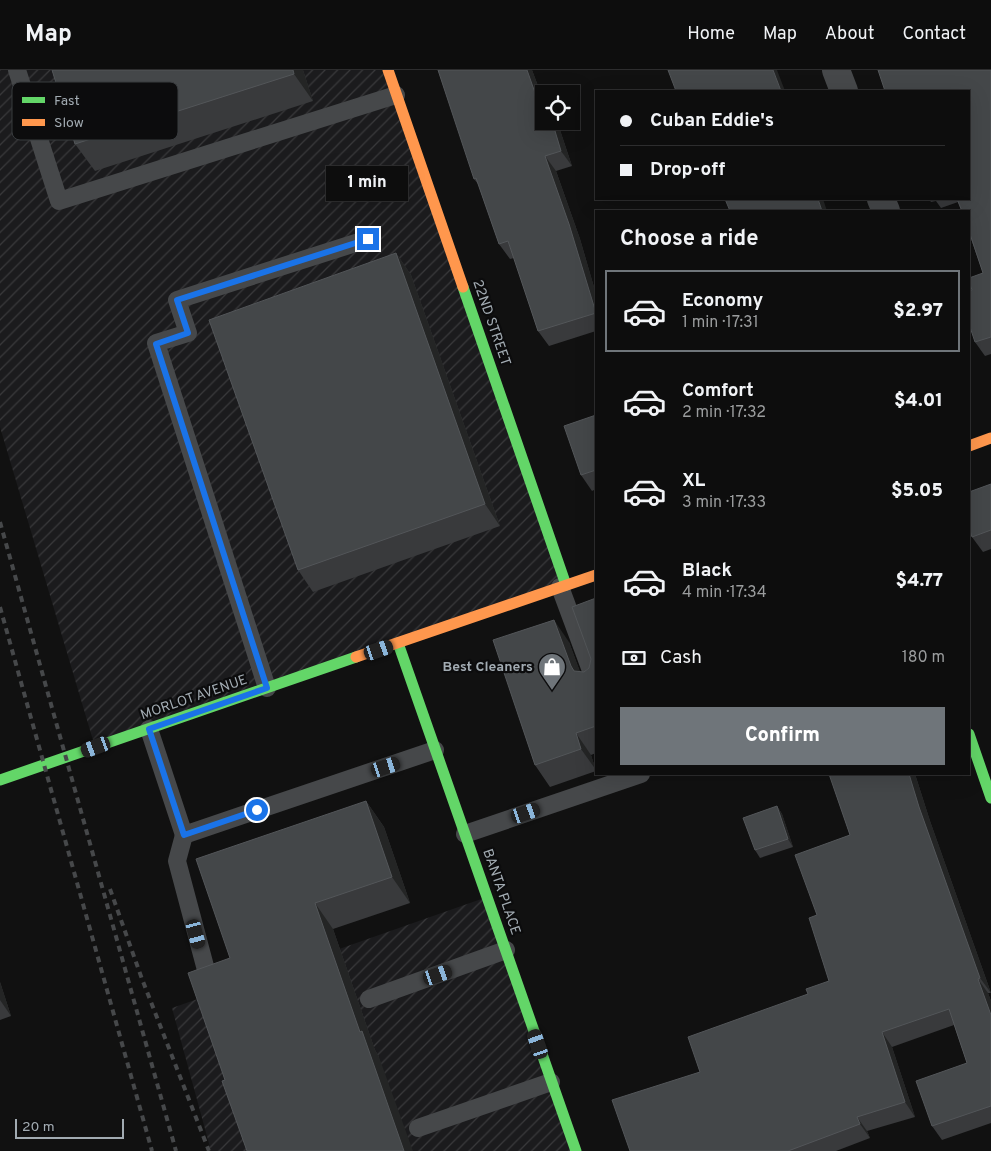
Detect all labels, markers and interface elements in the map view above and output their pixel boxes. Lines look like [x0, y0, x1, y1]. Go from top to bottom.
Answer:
text: Map [25, 20, 72, 50]
text: Home [687, 23, 735, 46]
text: Map [763, 23, 797, 46]
text: About [825, 23, 874, 46]
text: Contact [902, 23, 966, 46]
legend [12, 82, 178, 140]
map controls [535, 85, 580, 130]
button: locate [535, 85, 580, 130]
text: Fast [54, 93, 80, 110]
text: Cuban Eddie's [650, 109, 774, 133]
text: Slow [54, 115, 84, 132]
text: Drop-off [650, 158, 725, 182]
callout: 1 min [327, 166, 409, 202]
text: 1 min [347, 173, 387, 193]
text: Choose a ride [620, 226, 758, 253]
route end [357, 228, 379, 250]
street label: 22ND STREET [468, 278, 514, 368]
icon: car [622, 289, 667, 334]
text: Economy [682, 289, 763, 313]
text: $2.97 [893, 299, 943, 323]
text: 1 min · 17:31 [682, 313, 759, 333]
icon: car [622, 379, 667, 424]
text: Comfort [682, 379, 754, 403]
text: $4.01 [894, 389, 943, 413]
text: 2 min · 17:32 [682, 403, 766, 423]
icon: car [622, 469, 667, 514]
text: XL [682, 469, 705, 493]
text: $5.05 [891, 479, 943, 503]
text: 3 min · 17:33 [682, 493, 766, 513]
icon: car [622, 559, 667, 604]
text: Black [682, 559, 732, 583]
text: $4.77 [896, 569, 943, 593]
text: 4 min · 17:34 [682, 583, 767, 603]
car [362, 638, 395, 662]
icon: cash [620, 644, 648, 672]
text: Cash [660, 646, 702, 670]
text: 180 m [902, 648, 945, 668]
shop icon: Best Cleaners [537, 652, 567, 691]
place label: Best Cleaners [442, 659, 533, 676]
street label: MORLOT AVENUE [138, 672, 250, 724]
button: Confirm [620, 707, 945, 765]
car [79, 735, 112, 759]
car [369, 755, 402, 779]
route start [246, 799, 268, 821]
car [509, 801, 542, 825]
street label: BANTA PLACE [478, 847, 524, 937]
car [184, 918, 207, 950]
car [421, 963, 454, 987]
car [526, 1027, 549, 1061]
scale bar [15, 1116, 124, 1139]
text: 20 m [22, 1119, 55, 1136]

